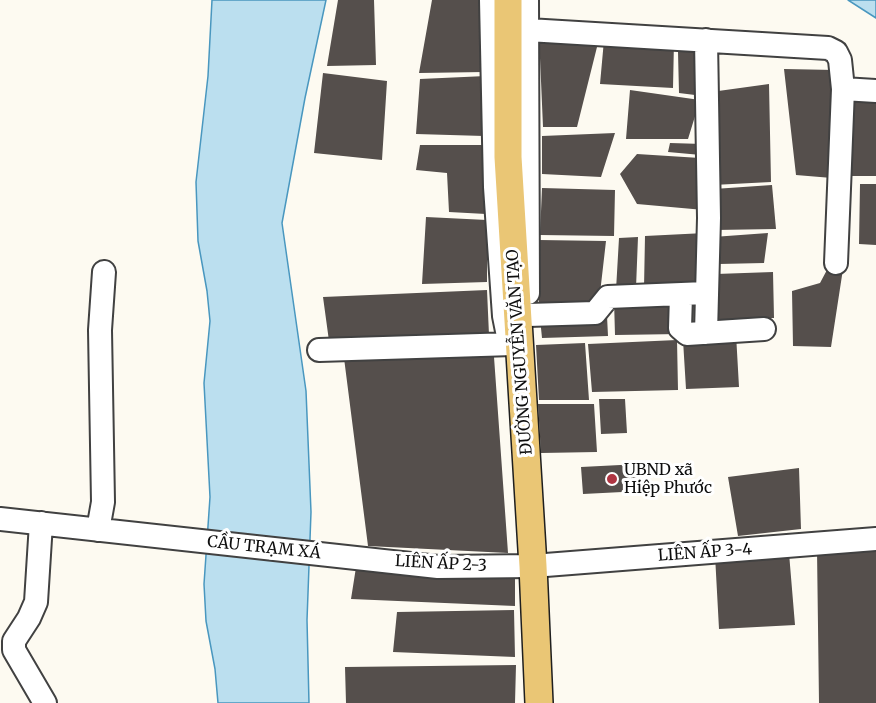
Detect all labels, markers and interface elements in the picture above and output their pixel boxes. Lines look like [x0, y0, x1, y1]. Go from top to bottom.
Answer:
street label: ĐƯỜNG NGUYỄN VĂN TẠO [503, 249, 537, 455]
place label: UBND xã Hiệp Phước [624, 460, 712, 498]
marker: UBND xã Hiệp Phước [605, 472, 619, 486]
street label: CẦU TRẠM XÁ [206, 532, 322, 564]
street label: LIÊN ẤP 3-4 [657, 540, 753, 566]
street label: LIÊN ẤP 2-3 [395, 552, 487, 576]

